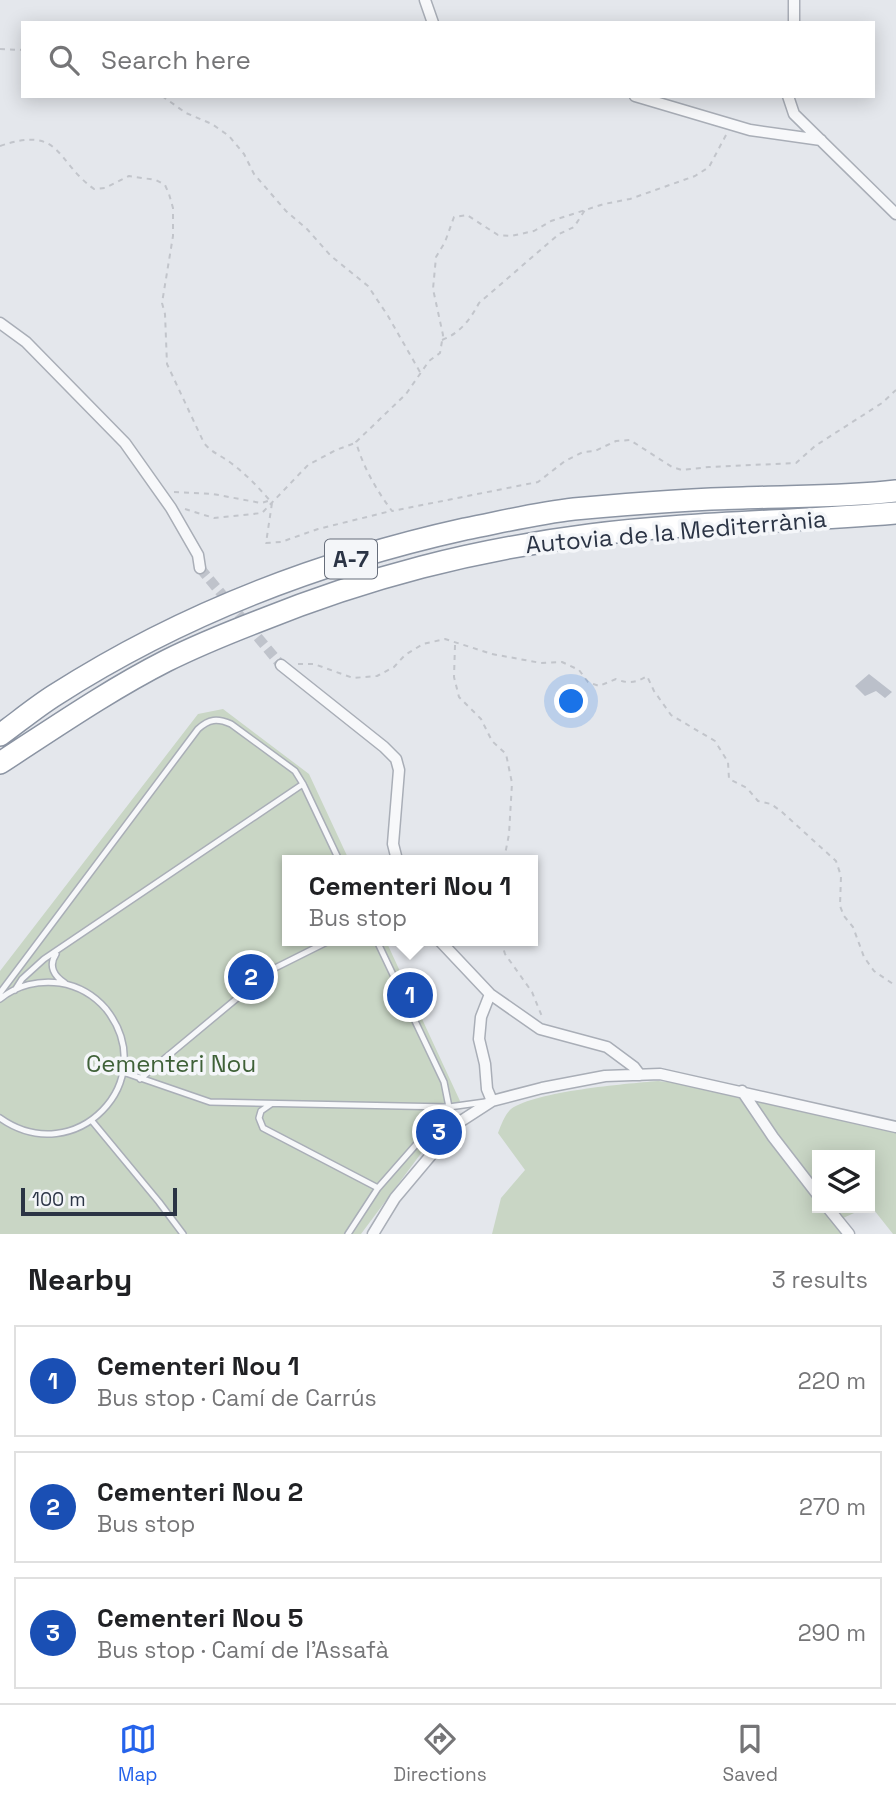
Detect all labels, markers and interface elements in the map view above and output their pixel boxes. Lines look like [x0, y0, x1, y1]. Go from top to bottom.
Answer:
search box [21, 21, 875, 98]
icon: search [45, 41, 83, 79]
text: Search here [101, 43, 251, 77]
street label: Autovia de la Mediterrània [524, 503, 828, 560]
road number: A-7 [325, 540, 377, 579]
your location [554, 684, 588, 718]
popup [282, 855, 538, 946]
text: Cementeri Nou 1 [309, 869, 511, 903]
text: Bus stop [309, 903, 407, 933]
pin: 2 [228, 951, 274, 1003]
pin: 1 [387, 969, 433, 1021]
park label: Cementeri Nou [86, 1048, 256, 1079]
pin: 3 [416, 1106, 462, 1158]
map controls [812, 1150, 875, 1213]
button: layers [812, 1150, 875, 1213]
scale bar [21, 1185, 177, 1217]
text: 100 m [32, 1187, 86, 1212]
text: Nearby [28, 1260, 132, 1299]
text: 3 results [772, 1265, 868, 1295]
text: Cementeri Nou 1 [97, 1349, 300, 1383]
text: 1 [48, 1366, 58, 1396]
text: 220 m [798, 1366, 866, 1396]
text: Bus stop · Camí de Carrús [97, 1383, 377, 1413]
text: Cementeri Nou 2 [97, 1475, 303, 1509]
text: 2 [46, 1492, 60, 1522]
text: 270 m [799, 1492, 866, 1522]
text: Bus stop [97, 1509, 195, 1539]
text: Cementeri Nou 5 [97, 1601, 303, 1635]
text: 3 [46, 1618, 60, 1648]
text: 290 m [798, 1618, 866, 1648]
text: Bus stop · Camí de l'Assafà [97, 1635, 389, 1665]
tab: Map [118, 1720, 158, 1787]
tab: Directions [394, 1720, 487, 1787]
tab: Saved [723, 1720, 778, 1787]

